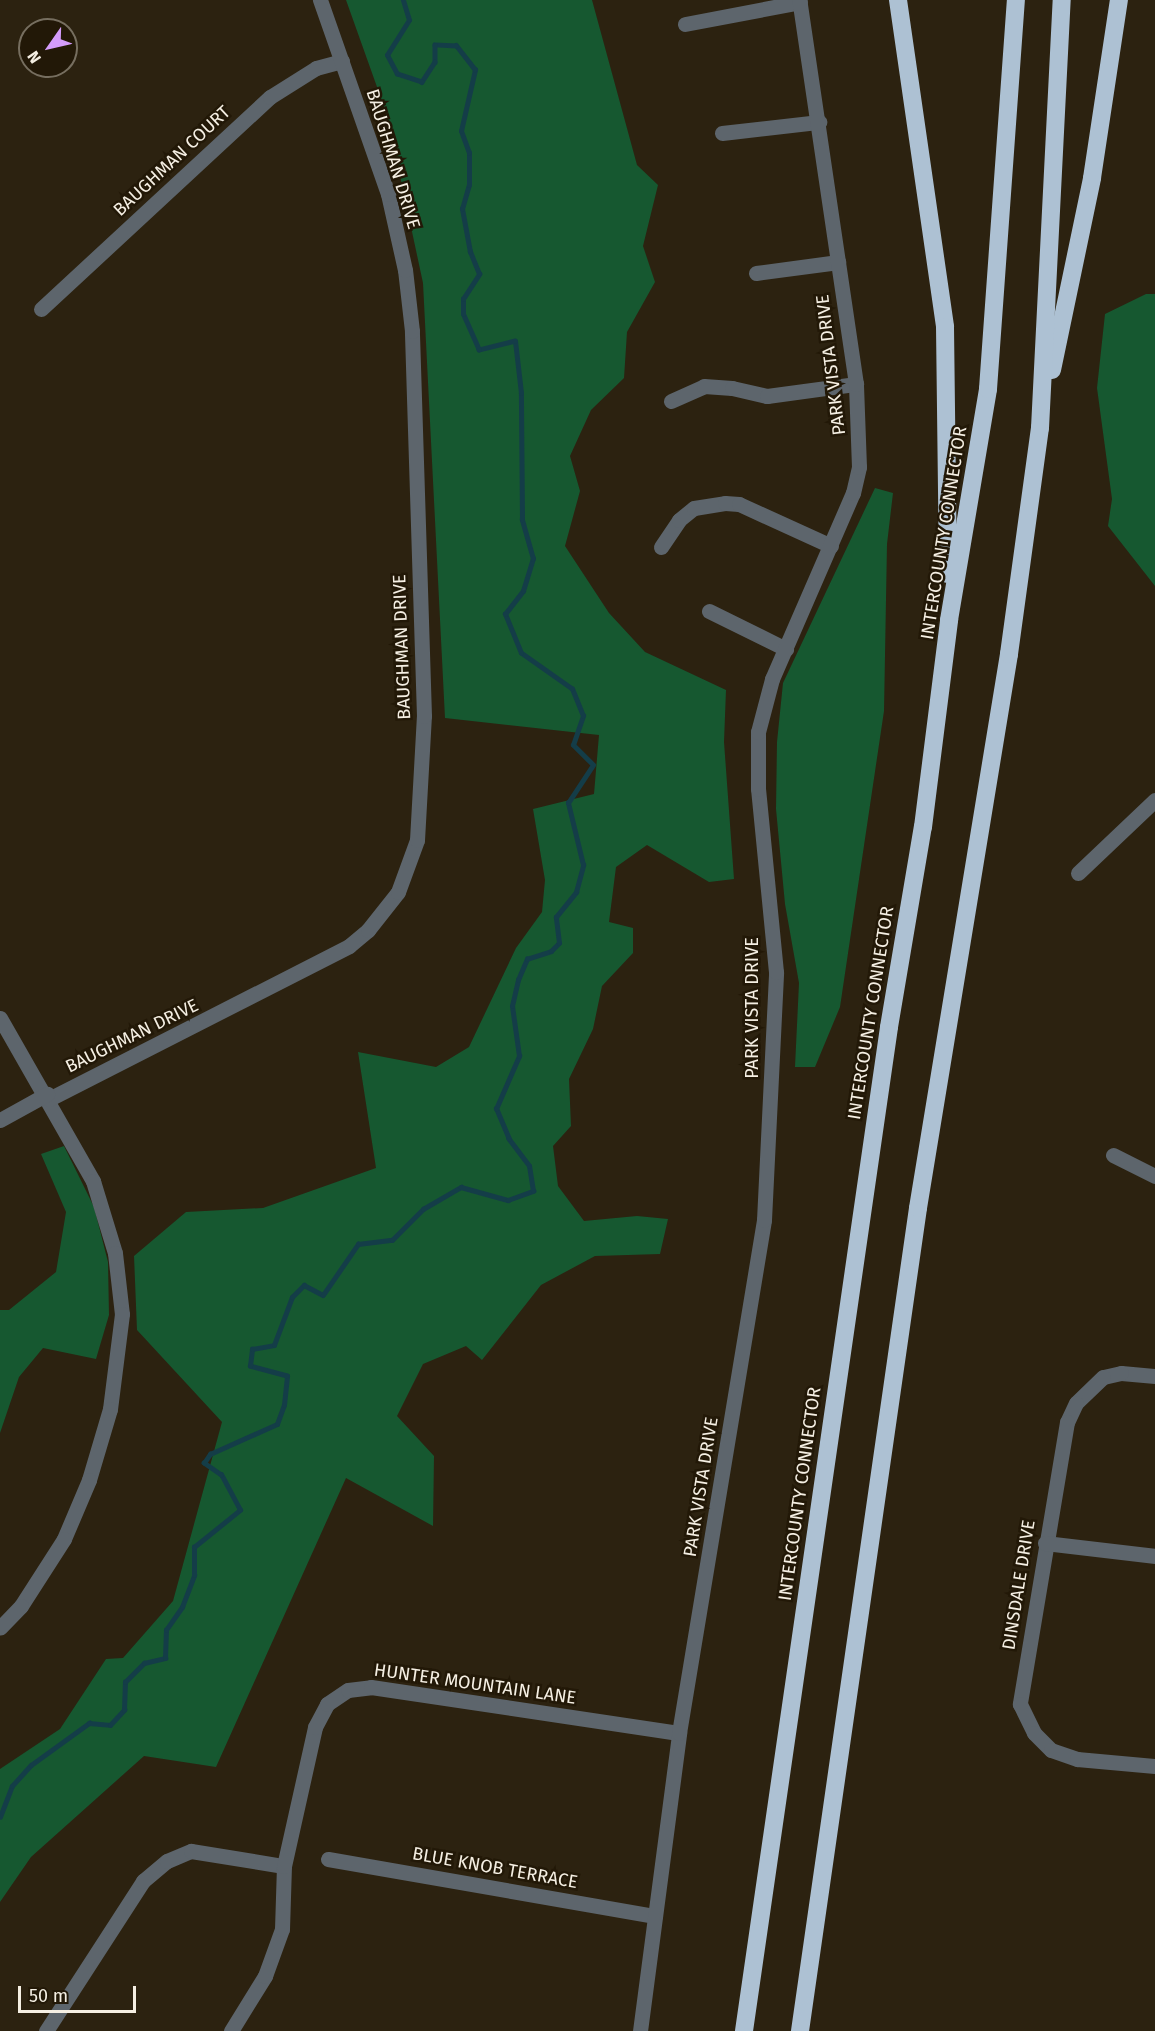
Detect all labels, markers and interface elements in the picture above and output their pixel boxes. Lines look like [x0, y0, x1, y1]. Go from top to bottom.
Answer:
north arrow [18, 18, 78, 78]
text: N [23, 48, 45, 67]
street label: BAUGHMAN DRIVE [361, 86, 425, 232]
street label: BAUGHMAN COURT [109, 101, 235, 221]
street label: PARK VISTA DRIVE [812, 293, 850, 437]
street label: INTERCOUNTY CONNECTOR [916, 425, 972, 641]
street label: BAUGHMAN DRIVE [389, 574, 415, 720]
street label: INTERCOUNTY CONNECTOR [843, 905, 899, 1121]
street label: PARK VISTA DRIVE [741, 937, 763, 1079]
street label: BAUGHMAN DRIVE [62, 994, 202, 1078]
street label: INTERCOUNTY CONNECTOR [774, 1386, 826, 1602]
street label: PARK VISTA DRIVE [679, 1415, 723, 1559]
street label: DINSDALE DRIVE [998, 1518, 1040, 1652]
street label: HUNTER MOUNTAIN LANE [373, 1659, 577, 1709]
street label: BLUE KNOB TERRACE [411, 1843, 579, 1893]
scale bar [21, 1974, 140, 2012]
text: 50 m [29, 1985, 68, 2007]

